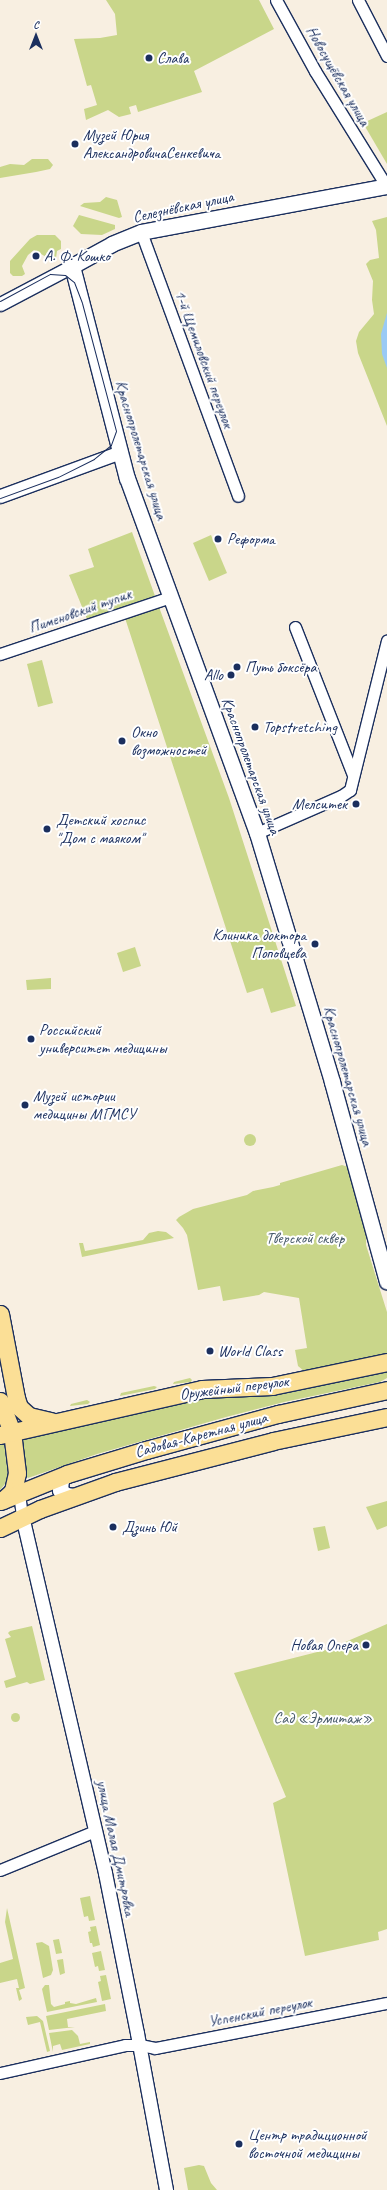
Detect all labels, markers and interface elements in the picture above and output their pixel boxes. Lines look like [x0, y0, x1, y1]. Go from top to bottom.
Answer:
north arrow [16, 16, 56, 56]
text: С [33, 17, 39, 31]
street label: Новосущёвская улица [301, 22, 375, 130]
place label: Слава [157, 48, 188, 68]
marker: Слава [144, 53, 154, 63]
place label: Музей Юрия АлександровичаСенкевича [83, 125, 220, 163]
marker: Музей Юрия АлександровичаСенкевича [70, 139, 80, 149]
street label: Селезнёвская улица [131, 187, 235, 227]
place label: А. Ф. Кошко [44, 246, 110, 266]
marker: А. Ф. Кошко [31, 251, 41, 261]
street label: 1-й Щемиловский переулок [170, 288, 238, 430]
street label: Краснопролетарская улица [110, 377, 172, 523]
place label: Реформа [227, 529, 275, 549]
marker: Реформа [212, 533, 224, 545]
street label: Пименовский тупик [26, 584, 134, 638]
place label: Путь боксёра [245, 657, 317, 677]
marker: Путь боксёра [232, 662, 242, 672]
place label: Allo [204, 665, 223, 685]
marker: Allo [226, 670, 236, 680]
street label: Краснопролетарская улица [217, 694, 285, 838]
place label: Topstretching [263, 717, 337, 737]
place label: Окно возможностей [131, 722, 206, 760]
marker: Topstretching [250, 722, 260, 732]
marker: Окно возможностей [116, 735, 128, 747]
place label: Мелситек [292, 794, 347, 814]
marker: Мелситек [350, 798, 362, 810]
place label: Детский хоспис "Дом с маяком" [56, 810, 146, 848]
marker: Детский хоспис "Дом с маяком" [41, 823, 53, 835]
place label: Клиника доктора Поповцева [212, 925, 306, 963]
marker: Клиника доктора Поповцева [309, 938, 321, 950]
street label: Краснопролетарская улица [319, 1003, 377, 1149]
place label: Российский университет медицины [39, 1020, 166, 1058]
marker: Российский университет медицины [26, 1034, 36, 1044]
place label: Музей истории медицины МГМСУ [33, 1086, 136, 1124]
marker: Музей истории медицины МГМСУ [20, 1100, 30, 1110]
park label: Тверской сквер [266, 1228, 344, 1248]
place label: World Class [218, 1341, 282, 1361]
marker: World Class [205, 1346, 215, 1356]
street label: Оружейный переулок [179, 1372, 289, 1404]
street label: Садовая-Каретная улица [132, 1408, 270, 1462]
place label: Дзинь Юй [122, 1517, 177, 1537]
marker: Дзинь Юй [107, 1521, 119, 1533]
place label: Новая Опера [291, 1635, 358, 1655]
marker: Новая Опера [361, 1640, 371, 1650]
park label: Сад «Эрмитаж» [274, 1708, 372, 1728]
street label: улица Малая Дмитровка [92, 1778, 140, 1918]
street label: Успенский переулок [207, 1993, 313, 2031]
place label: Центр традиционной восточной медицины [248, 2125, 367, 2163]
marker: Центр традиционной восточной медицины [233, 2138, 245, 2150]

